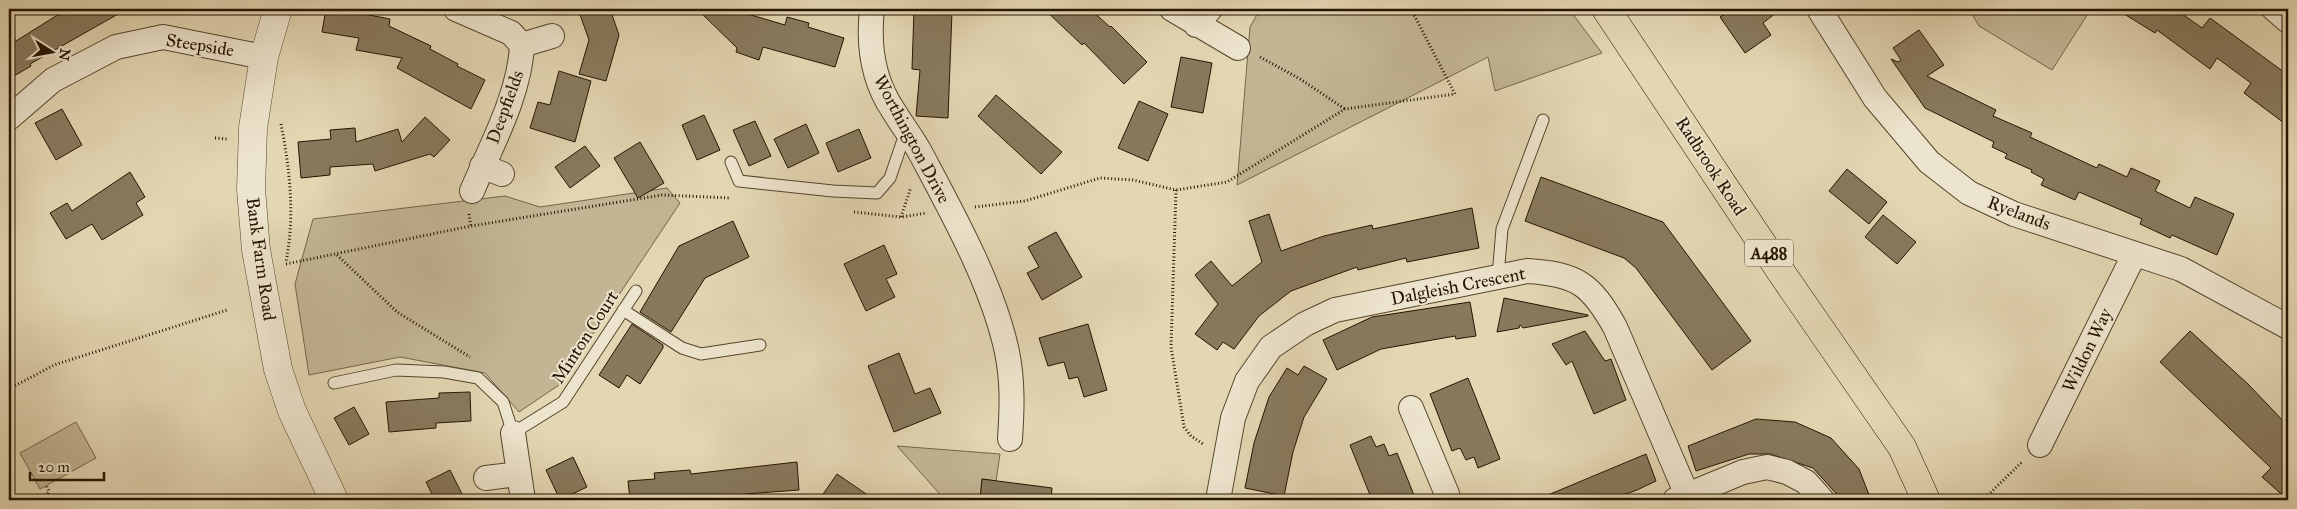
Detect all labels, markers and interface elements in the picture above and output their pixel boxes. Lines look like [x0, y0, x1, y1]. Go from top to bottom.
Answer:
north arrow [28, 28, 78, 78]
street label: Steepside [164, 29, 236, 61]
text: N [55, 47, 74, 62]
street label: Deepfields [482, 67, 528, 147]
street label: Worthington Drive [868, 71, 955, 208]
street label: Radbrook Road [1671, 112, 1751, 220]
street label: Ryelands [1984, 191, 2054, 235]
street label: Bank Farm Road [241, 196, 281, 322]
road number: A488 [1745, 240, 1793, 266]
street label: Dalgleish Crescent [1389, 262, 1528, 311]
street label: Minton Court [547, 286, 624, 388]
street label: Wildon Way [2057, 304, 2117, 396]
scale bar [30, 449, 104, 481]
text: 20 m [38, 458, 70, 476]

